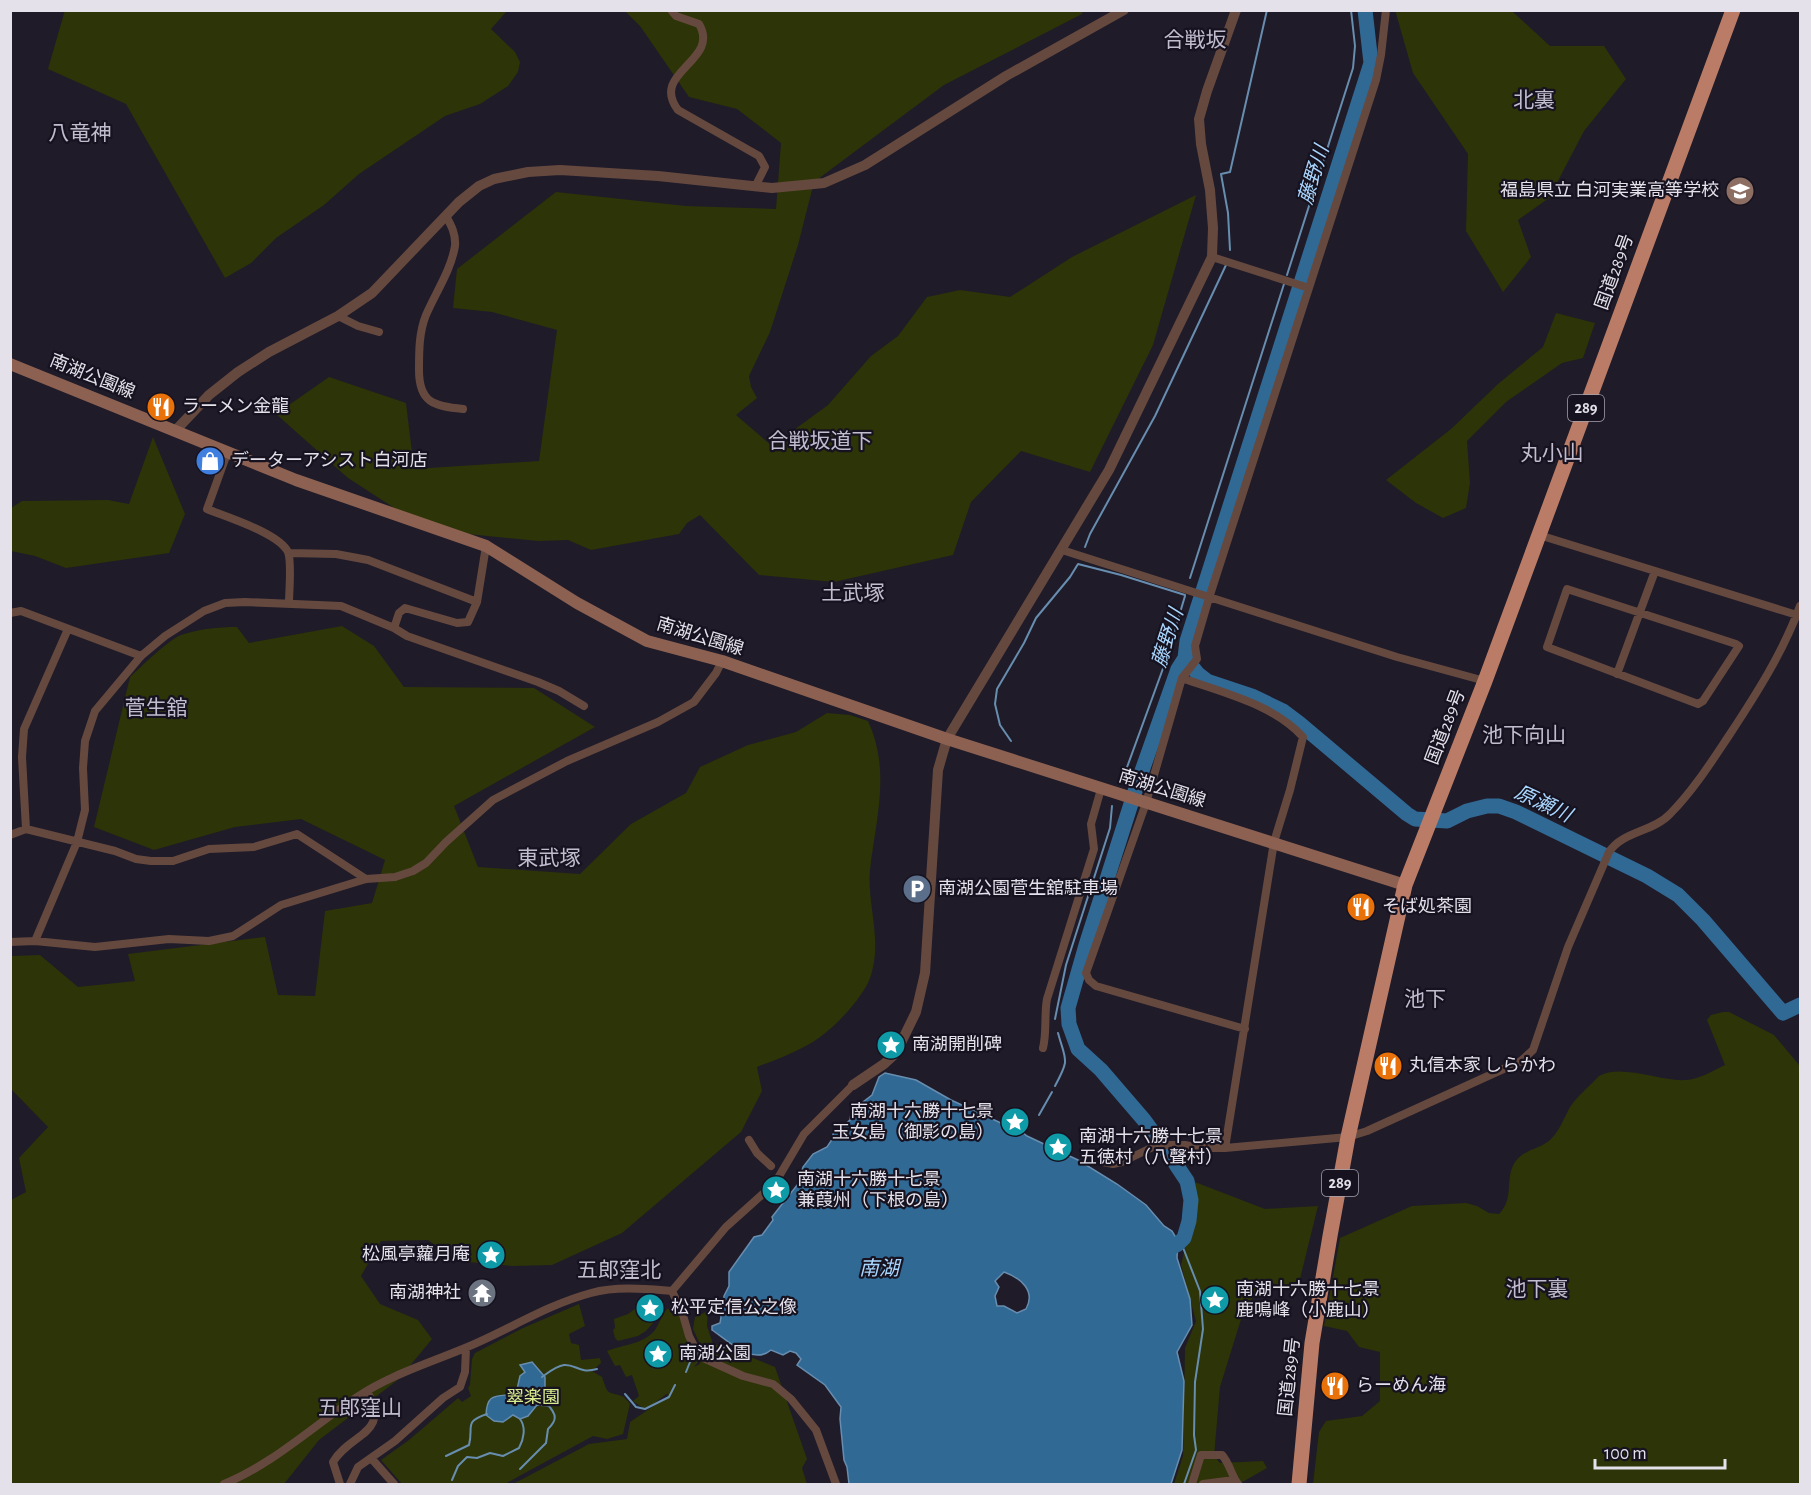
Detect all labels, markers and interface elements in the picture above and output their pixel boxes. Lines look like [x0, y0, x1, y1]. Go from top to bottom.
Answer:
district label: 合戦坂 [1164, 29, 1227, 51]
district label: 北裏 [1513, 89, 1555, 111]
district label: 八竜神 [49, 122, 112, 144]
water label: 藤野川 [1295, 141, 1333, 207]
school or university icon: 福島県立 白河実業高等学校 [1724, 175, 1756, 207]
place label: 福島県立 白河実業高等学校 [1500, 180, 1719, 200]
street label: 国道289号 [1591, 231, 1637, 312]
street label: 南湖公園線 [47, 350, 138, 402]
restaurant icon: ラーメン金龍 [145, 391, 177, 423]
road number: 289 [1568, 395, 1604, 421]
place label: ラーメン金龍 [182, 397, 289, 416]
district label: 合戦坂道下 [768, 430, 873, 452]
district label: 丸小山 [1521, 442, 1584, 464]
shop icon: データーアシスト白河店 [194, 445, 226, 477]
place label: データーアシスト白河店 [231, 450, 428, 470]
district label: 土武塚 [822, 582, 885, 604]
water label: 藤野川 [1148, 604, 1187, 670]
street label: 南湖公園線 [654, 613, 746, 659]
street label: 国道289号 [1422, 686, 1469, 767]
district label: 菅生舘 [125, 697, 188, 719]
district label: 池下向山 [1482, 724, 1566, 746]
street label: 南湖公園線 [1116, 765, 1208, 811]
water label: 原瀬川 [1512, 781, 1577, 827]
district label: 東武塚 [518, 847, 581, 869]
parking icon: 南湖公園菅生舘駐車場 [901, 873, 933, 905]
place label: 南湖公園菅生舘駐車場 [938, 879, 1118, 898]
restaurant icon: そば処茶園 [1345, 891, 1377, 923]
place label: そば処茶園 [1382, 896, 1472, 916]
district label: 池下 [1404, 988, 1446, 1010]
place icon: 南湖開削碑 [875, 1029, 907, 1061]
place label: 南湖開削碑 [912, 1035, 1002, 1054]
restaurant icon: 丸信本家 しらかわ [1372, 1050, 1404, 1082]
place label: 丸信本家 しらかわ [1409, 1056, 1556, 1075]
place label: 南湖十六勝十七景 玉女島（御影の島） [832, 1102, 994, 1142]
place icon: 南湖十六勝十七景 玉女島（御影の島） [999, 1106, 1031, 1138]
place label: 南湖十六勝十七景 五徳村（八聲村） [1079, 1127, 1223, 1167]
place icon: 南湖十六勝十七景 五徳村（八聲村） [1042, 1131, 1074, 1163]
place label: 南湖十六勝十七景 兼葭州（下根の島） [797, 1170, 959, 1210]
road number: 289 [1322, 1170, 1358, 1196]
place icon: 南湖十六勝十七景 兼葭州（下根の島） [760, 1174, 792, 1206]
place icon: 松風亭蘿月庵 [475, 1239, 507, 1271]
place label: 松風亭蘿月庵 [362, 1245, 470, 1264]
water label: 南湖 [859, 1258, 902, 1279]
district label: 五郎窪北 [577, 1259, 661, 1281]
temple icon: 南湖神社 [466, 1277, 498, 1309]
district label: 池下裏 [1506, 1278, 1569, 1300]
place label: 南湖十六勝十七景 鹿鳴峰（小鹿山） [1236, 1280, 1380, 1320]
place label: 南湖神社 [389, 1283, 461, 1302]
place icon: 南湖十六勝十七景 鹿鳴峰（小鹿山） [1199, 1284, 1231, 1316]
place icon: 松平定信公之像 [634, 1292, 666, 1324]
place label: 松平定信公之像 [671, 1297, 797, 1317]
street label: 国道289号 [1275, 1336, 1303, 1417]
place icon: 南湖公園 [642, 1338, 674, 1370]
place label: 南湖公園 [679, 1344, 751, 1363]
restaurant icon: らーめん海 [1319, 1370, 1351, 1402]
place label: らーめん海 [1356, 1375, 1446, 1395]
park label: 翠楽園 [506, 1388, 560, 1407]
district label: 五郎窪山 [318, 1397, 402, 1419]
scale bar [1595, 1432, 1726, 1470]
text: 100 m [1604, 1445, 1647, 1463]

